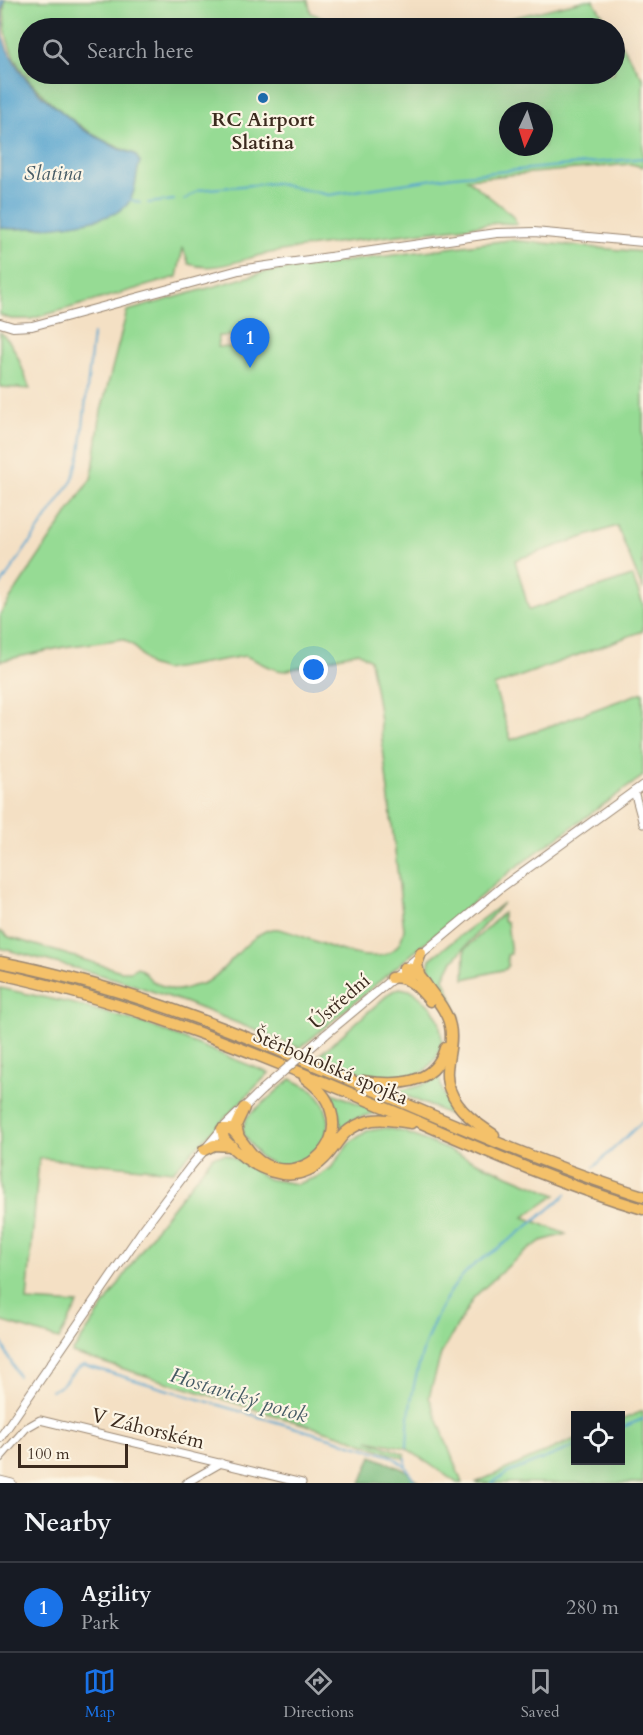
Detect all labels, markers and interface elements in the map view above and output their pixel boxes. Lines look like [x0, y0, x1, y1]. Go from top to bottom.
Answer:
search box [18, 18, 625, 84]
icon: search [39, 35, 72, 68]
text: Search here [87, 36, 194, 66]
marker: RC Airport Slatina [256, 91, 270, 105]
north arrow [499, 102, 553, 156]
place label: RC Airport Slatina [211, 106, 315, 156]
water label: Slatina [24, 159, 82, 188]
pin: 1 [230, 318, 270, 368]
your location [299, 655, 328, 684]
street label: Ústřední [303, 967, 376, 1036]
street label: Štěrboholská spojka [249, 1022, 413, 1111]
water label: Hostavický potok [166, 1361, 312, 1430]
street label: V Záhorském [89, 1401, 207, 1456]
map controls [571, 1411, 625, 1465]
button: locate [571, 1411, 625, 1465]
scale bar [18, 1441, 128, 1468]
text: 100 m [27, 1443, 69, 1465]
text: Nearby [24, 1505, 112, 1540]
text: Agility [81, 1579, 151, 1609]
text: 1 [38, 1594, 49, 1621]
text: 280 m [566, 1594, 619, 1621]
text: Park [81, 1609, 119, 1636]
tab: Map [83, 1665, 116, 1723]
tab: Directions [283, 1665, 354, 1723]
tab: Saved [521, 1665, 560, 1723]

